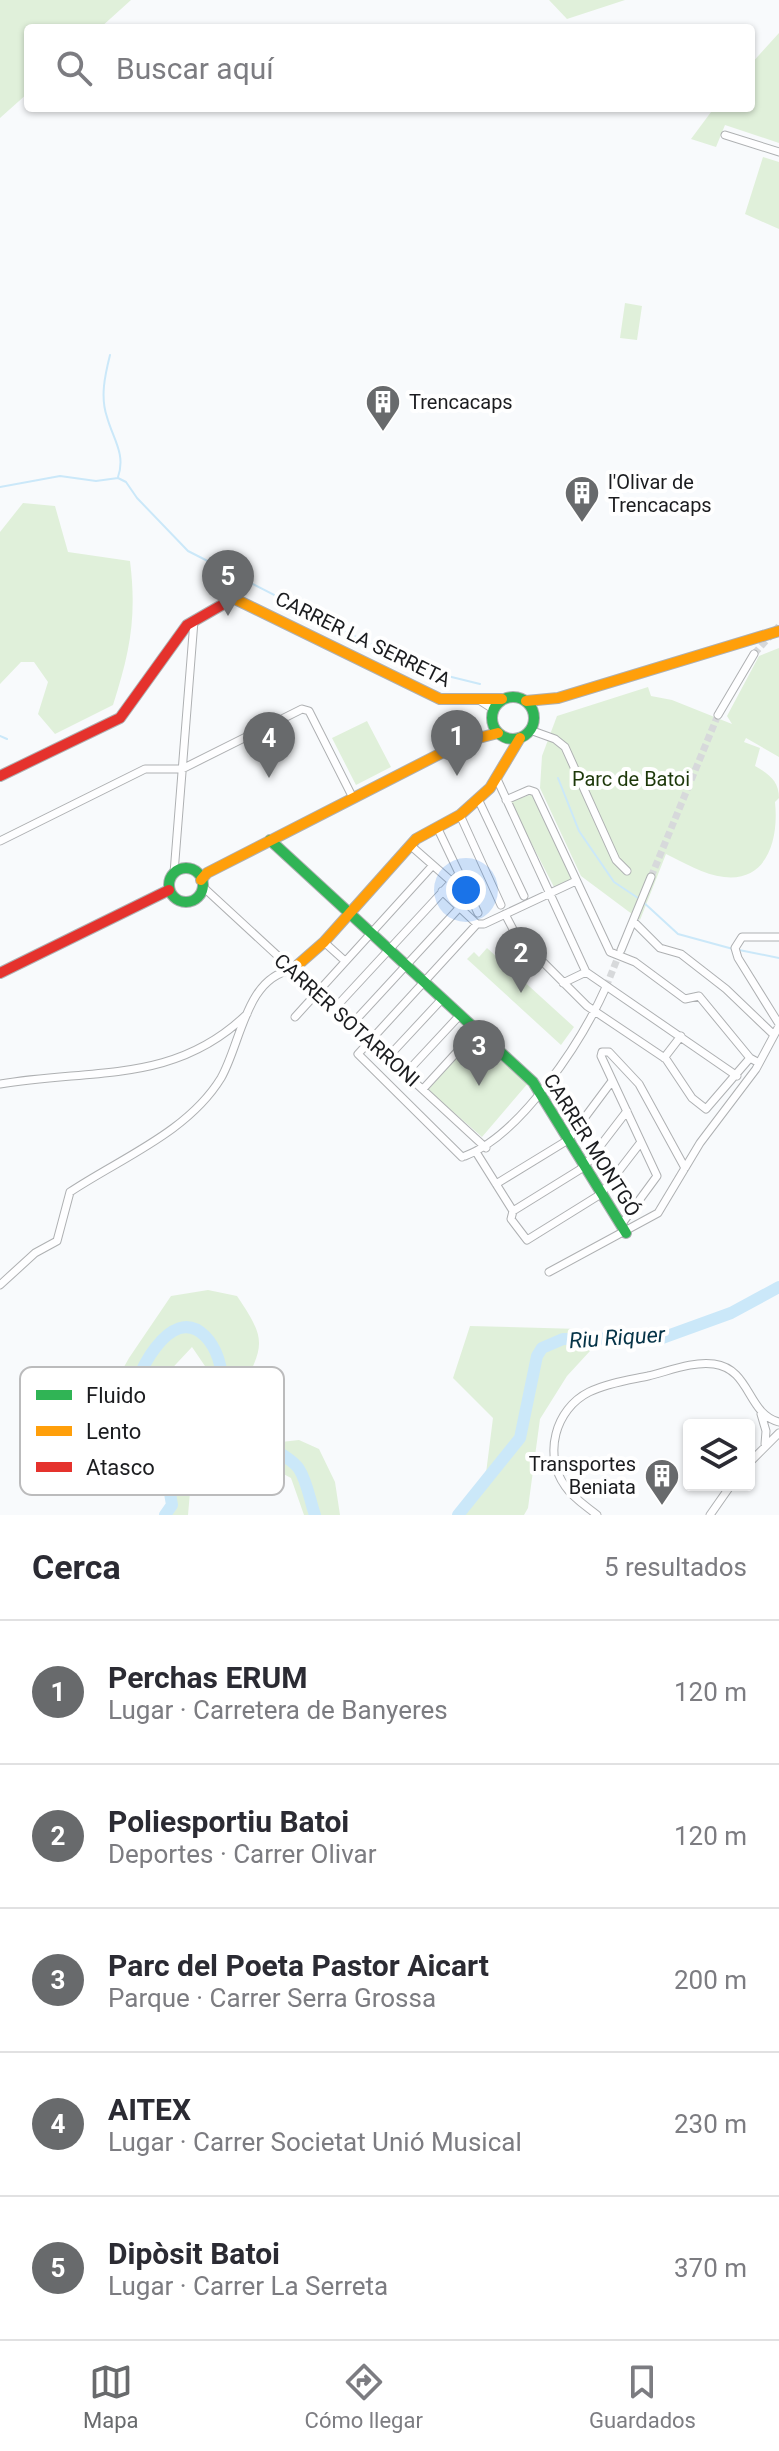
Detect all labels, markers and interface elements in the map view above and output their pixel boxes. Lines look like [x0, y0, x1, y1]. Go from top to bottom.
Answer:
search box [24, 24, 755, 112]
icon: search [52, 46, 96, 90]
text: Buscar aquí [116, 51, 274, 86]
building icon: Trencacaps [364, 383, 402, 433]
place label: Trencacaps [409, 390, 513, 414]
place label: l'Olivar de Trencacaps [608, 470, 712, 517]
building icon: l'Olivar de Trencacaps [563, 474, 601, 524]
pin: 5 [202, 550, 254, 616]
street label: CARRER LA SERRETA [271, 586, 455, 692]
pin: 1 [431, 710, 483, 776]
pin: 4 [243, 712, 295, 778]
park label: Parc de Batoi [572, 767, 690, 791]
your location [446, 870, 486, 910]
pin: 2 [495, 927, 547, 993]
street label: CARRER SOTARRONI [269, 948, 425, 1092]
pin: 3 [453, 1020, 505, 1086]
street label: CARRER MONTGÓ [538, 1069, 646, 1221]
water label: Riu Riquer [568, 1322, 667, 1353]
legend [20, 1367, 284, 1495]
text: Fluido [86, 1383, 146, 1408]
text: Lento [86, 1419, 141, 1444]
map controls [683, 1419, 755, 1491]
button: layers [683, 1419, 755, 1491]
place label: Transportes Beniata [529, 1452, 636, 1499]
text: Atasco [86, 1455, 155, 1480]
building icon: Transportes Beniata [643, 1457, 681, 1507]
text: Cerca [32, 1547, 121, 1587]
text: 5 resultados [604, 1552, 747, 1582]
text: Perchas ERUM [108, 1660, 308, 1695]
text: 1 [51, 1677, 65, 1707]
text: 120 m [674, 1677, 747, 1707]
text: Lugar · Carretera de Banyeres [108, 1695, 448, 1725]
text: Poliesportiu Batoi [108, 1804, 349, 1839]
text: 2 [51, 1821, 65, 1851]
text: 120 m [674, 1821, 747, 1851]
text: Deportes · Carrer Olivar [108, 1839, 377, 1869]
text: Parc del Poeta Pastor Aicart [108, 1948, 489, 1983]
text: 3 [51, 1965, 65, 1995]
text: 200 m [674, 1965, 747, 1995]
text: Parque · Carrer Serra Grossa [108, 1983, 436, 2013]
text: AITEX [108, 2092, 191, 2127]
text: 4 [51, 2109, 65, 2139]
text: 230 m [674, 2109, 747, 2139]
text: Lugar · Carrer Societat Unió Musical [108, 2127, 522, 2157]
text: Dipòsit Batoi [108, 2236, 280, 2271]
text: 5 [51, 2253, 65, 2283]
text: 370 m [674, 2253, 747, 2283]
text: Lugar · Carrer La Serreta [108, 2271, 388, 2301]
tab: Mapa [83, 2360, 139, 2433]
tab: Cómo llegar [305, 2360, 423, 2433]
tab: Guardados [589, 2360, 696, 2433]

